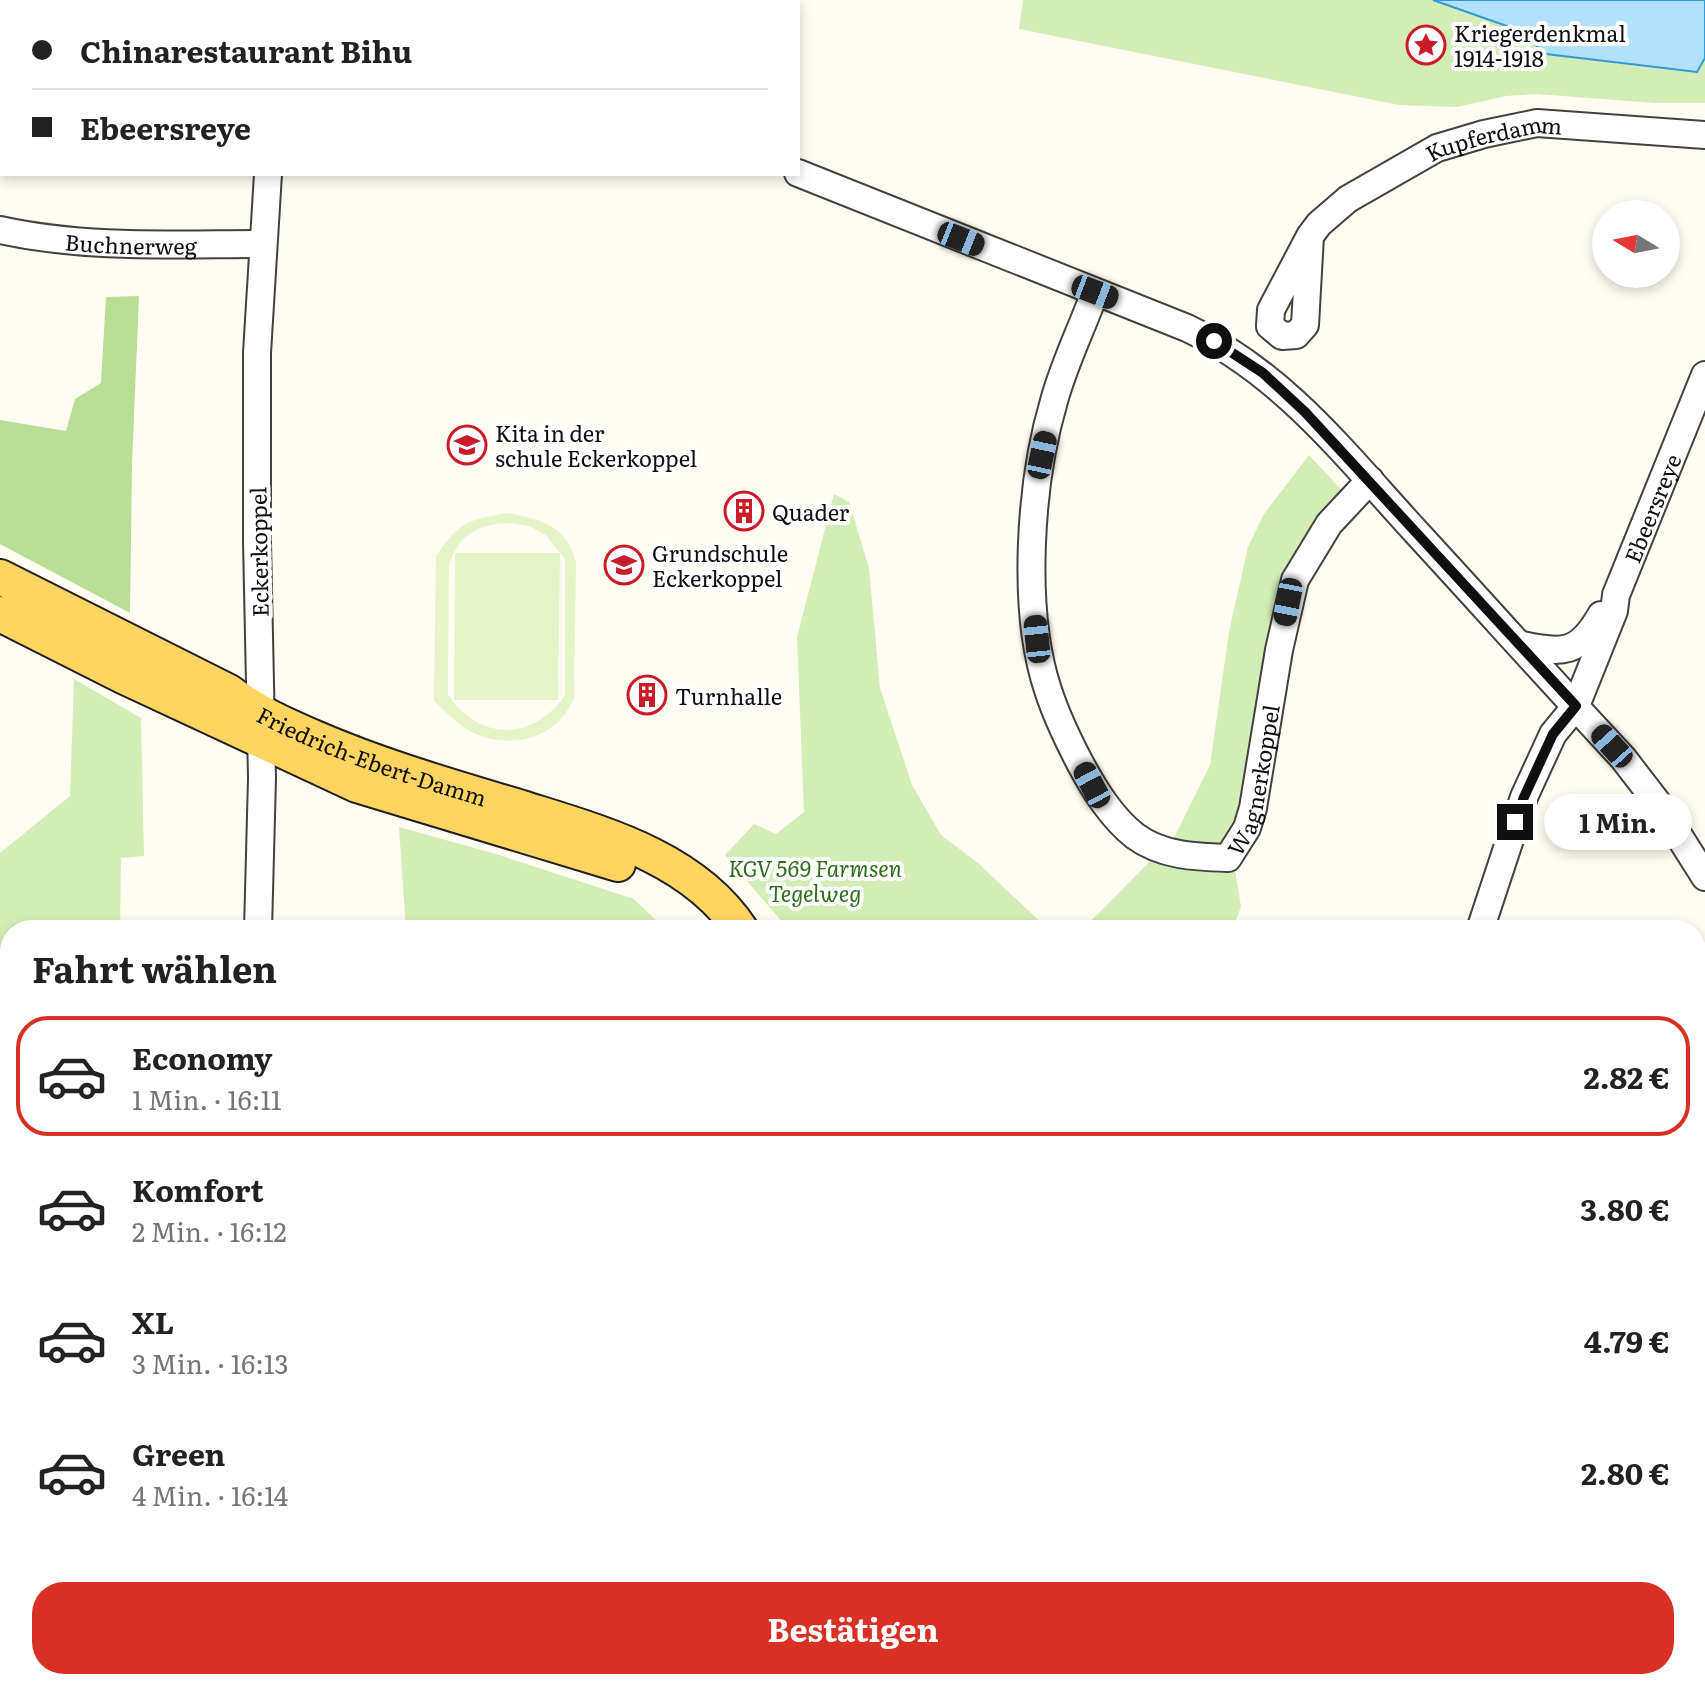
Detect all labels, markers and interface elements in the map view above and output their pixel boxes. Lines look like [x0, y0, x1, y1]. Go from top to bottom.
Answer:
place label: Kriegerdenkmal 1914-1918 [1454, 16, 1626, 74]
place icon: Kriegerdenkmal 1914-1918 [1405, 24, 1447, 66]
text: Chinarestaurant Bihu [80, 28, 412, 72]
text: Ebeersreye [80, 105, 251, 149]
street label: Kupferdamm [1418, 106, 1563, 168]
north arrow [1592, 200, 1680, 288]
map controls [1592, 200, 1680, 288]
car [934, 219, 988, 259]
street label: Buchnerweg [64, 224, 198, 261]
car [1068, 272, 1122, 312]
route start [1196, 323, 1232, 359]
place label: Kita in der schule Eckerkoppel [495, 416, 697, 474]
school or university icon: Kita in der schule Eckerkoppel [446, 424, 488, 466]
car [1025, 429, 1059, 481]
street label: Ebeersreye [1614, 448, 1688, 567]
street label: Eckerkoppel [240, 487, 276, 617]
building icon: Quader [723, 490, 765, 532]
place label: Quader [772, 495, 850, 528]
place label: Grundschule Eckerkoppel [652, 536, 788, 594]
school or university icon: Grundschule Eckerkoppel [603, 544, 645, 586]
car [1272, 576, 1304, 628]
car [1023, 614, 1051, 664]
building icon: Turnhalle [626, 674, 668, 716]
place label: Turnhalle [675, 679, 782, 712]
street label: Friedrich-Ebert-Damm [252, 697, 491, 813]
street label: Wagnerkoppel [1218, 702, 1286, 861]
car [1587, 720, 1637, 772]
car [1070, 758, 1114, 812]
callout: 1 Min. [1543, 794, 1691, 850]
text: 1 Min. [1579, 802, 1657, 841]
route end [1497, 804, 1533, 840]
park label: KGV 569 Farmsen Tegelweg [728, 851, 902, 909]
text: Fahrt wählen [32, 941, 277, 994]
text: Economy [132, 1035, 272, 1079]
icon: car [36, 1040, 108, 1112]
text: 2.82 € [1584, 1054, 1670, 1098]
text: 1 Min. · 16:11 [132, 1079, 282, 1118]
text: Komfort [132, 1167, 264, 1211]
icon: car [36, 1172, 108, 1244]
text: 3.80 € [1580, 1186, 1670, 1230]
text: 2 Min. · 16:12 [132, 1211, 287, 1250]
text: XL [132, 1299, 174, 1343]
icon: car [36, 1304, 108, 1376]
text: 4.79 € [1584, 1318, 1670, 1362]
text: 3 Min. · 16:13 [132, 1343, 289, 1382]
text: Green [132, 1431, 225, 1475]
icon: car [36, 1436, 108, 1508]
text: 2.80 € [1581, 1450, 1670, 1494]
text: 4 Min. · 16:14 [132, 1475, 288, 1514]
button: Bestätigen [32, 1582, 1674, 1674]

